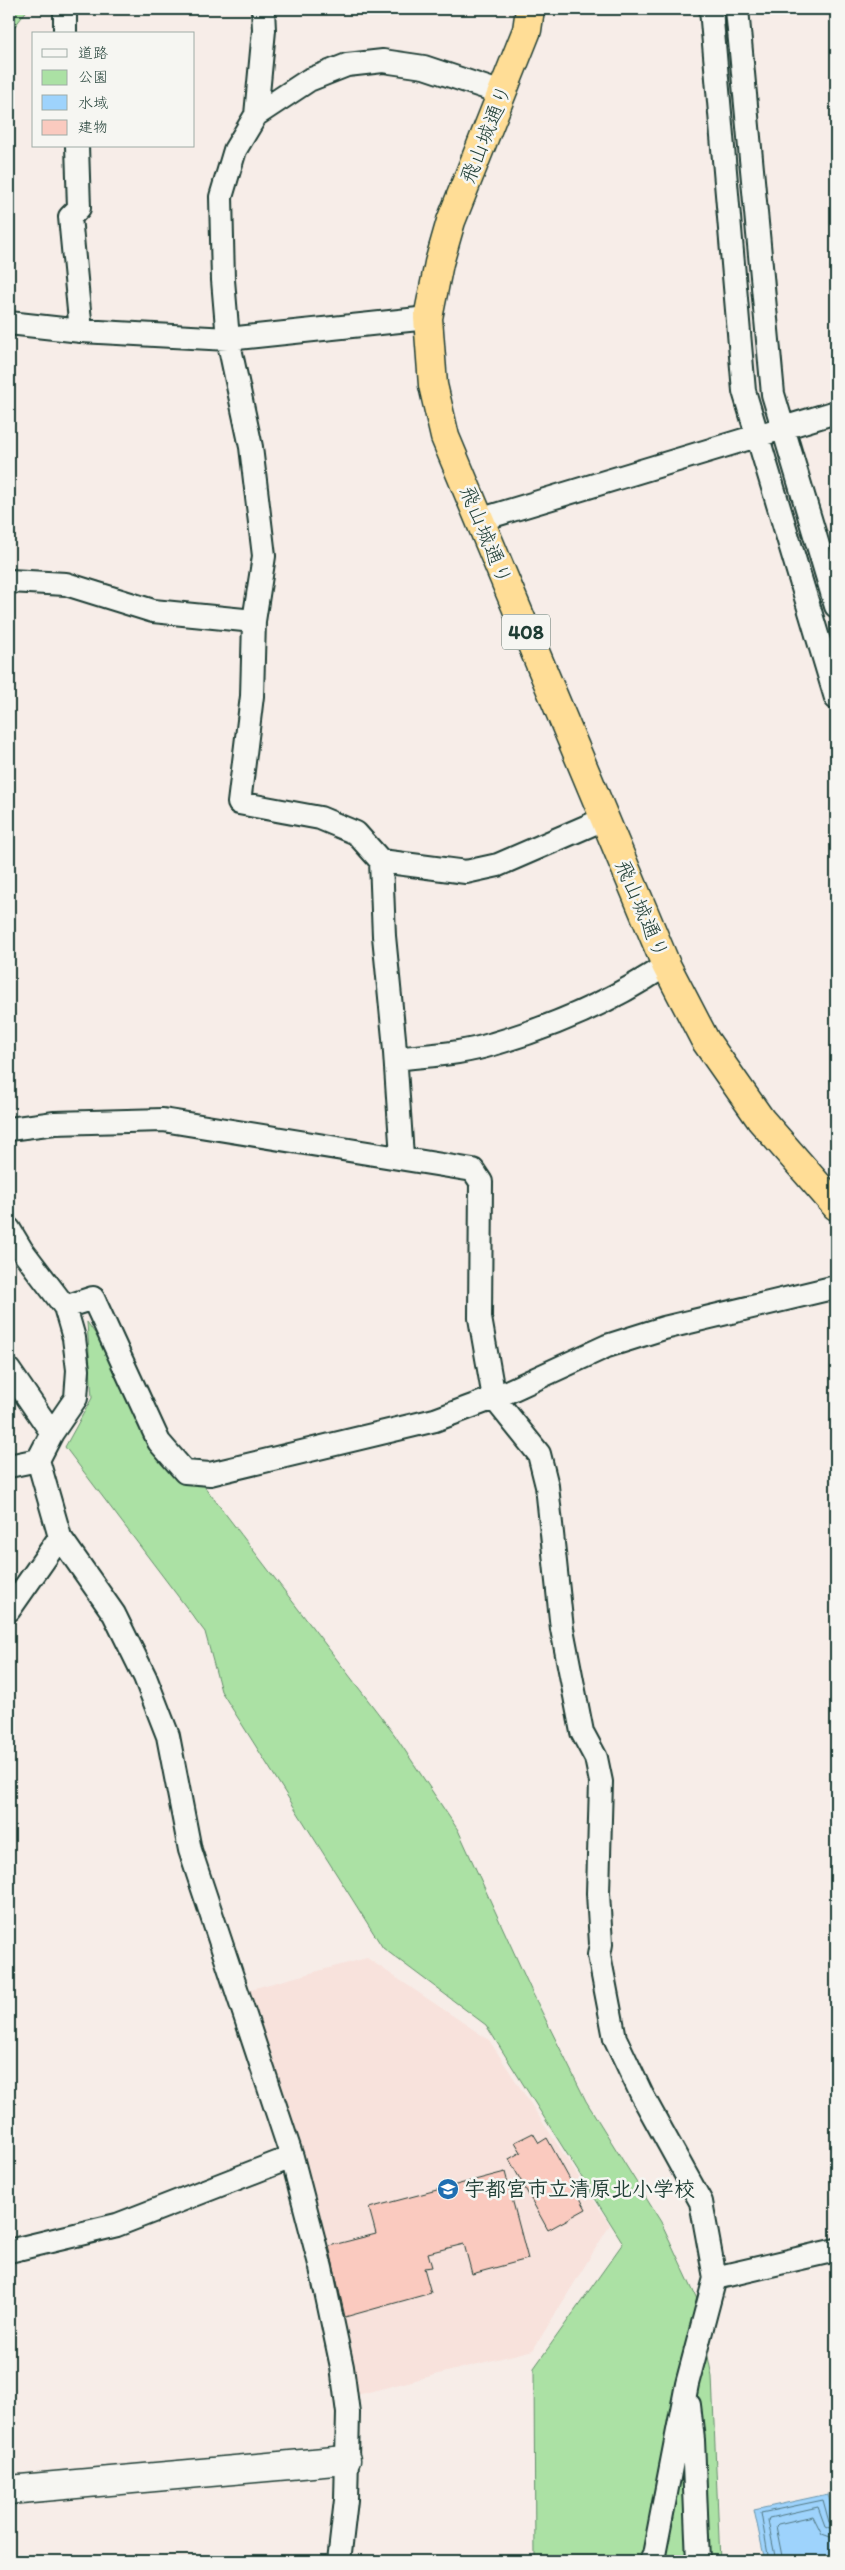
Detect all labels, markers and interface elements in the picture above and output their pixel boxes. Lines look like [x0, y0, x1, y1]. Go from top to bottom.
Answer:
legend [32, 32, 195, 148]
text: 道路 [78, 44, 108, 62]
text: 公園 [78, 68, 108, 86]
street label: 飛山城通り [454, 80, 517, 187]
text: 水域 [78, 94, 108, 112]
text: 建物 [78, 118, 108, 136]
street label: 飛山城通り [455, 481, 518, 588]
road number: 408 [502, 614, 550, 650]
street label: 飛山城通り [610, 856, 674, 962]
place label: 宇都宮市立清原北小学校 [464, 2176, 695, 2201]
school or university icon: 宇都宮市立清原北小学校 [436, 2177, 460, 2201]

